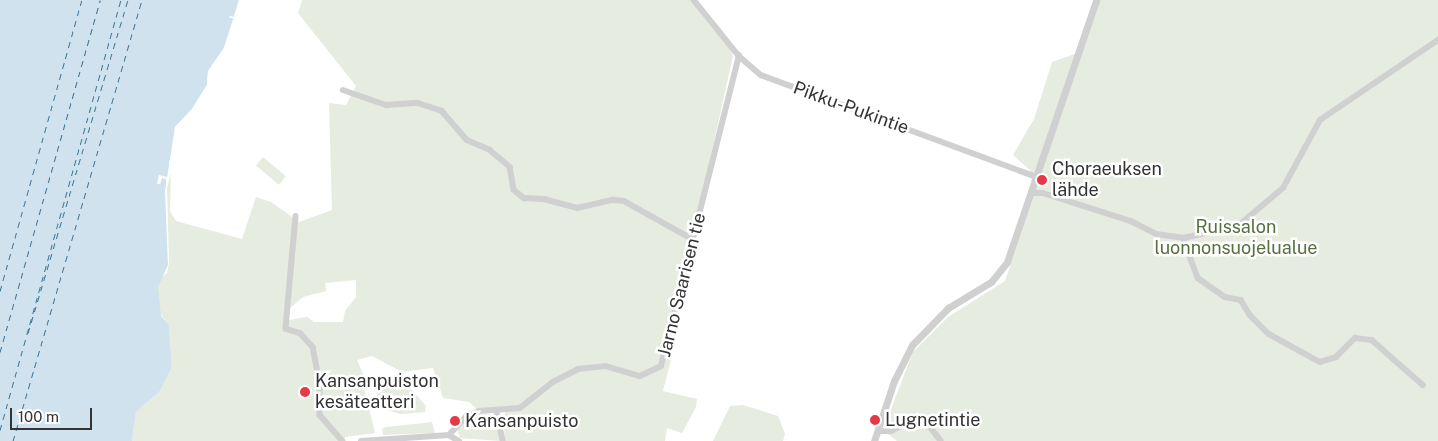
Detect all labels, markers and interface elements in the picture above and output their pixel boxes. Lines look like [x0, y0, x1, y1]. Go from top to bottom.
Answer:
street label: Pikku-Pukintie [790, 77, 912, 139]
place label: Choraeuksen lähde [1052, 159, 1162, 202]
marker: Choraeuksen lähde [1036, 174, 1048, 186]
street label: Jarno Saarisen tie [654, 211, 710, 359]
park label: Ruissalon luonnonsuojelualue [1154, 217, 1318, 260]
place label: Kansanpuiston kesäteatteri [315, 371, 439, 414]
marker: Kansanpuiston kesäteatteri [299, 386, 311, 398]
scale bar [12, 398, 95, 430]
text: 100 m [18, 408, 59, 425]
place label: Lugnetintie [885, 409, 980, 431]
place label: Kansanpuisto [465, 410, 578, 432]
marker: Lugnetintie [869, 414, 881, 426]
marker: Kansanpuisto [449, 415, 461, 427]

